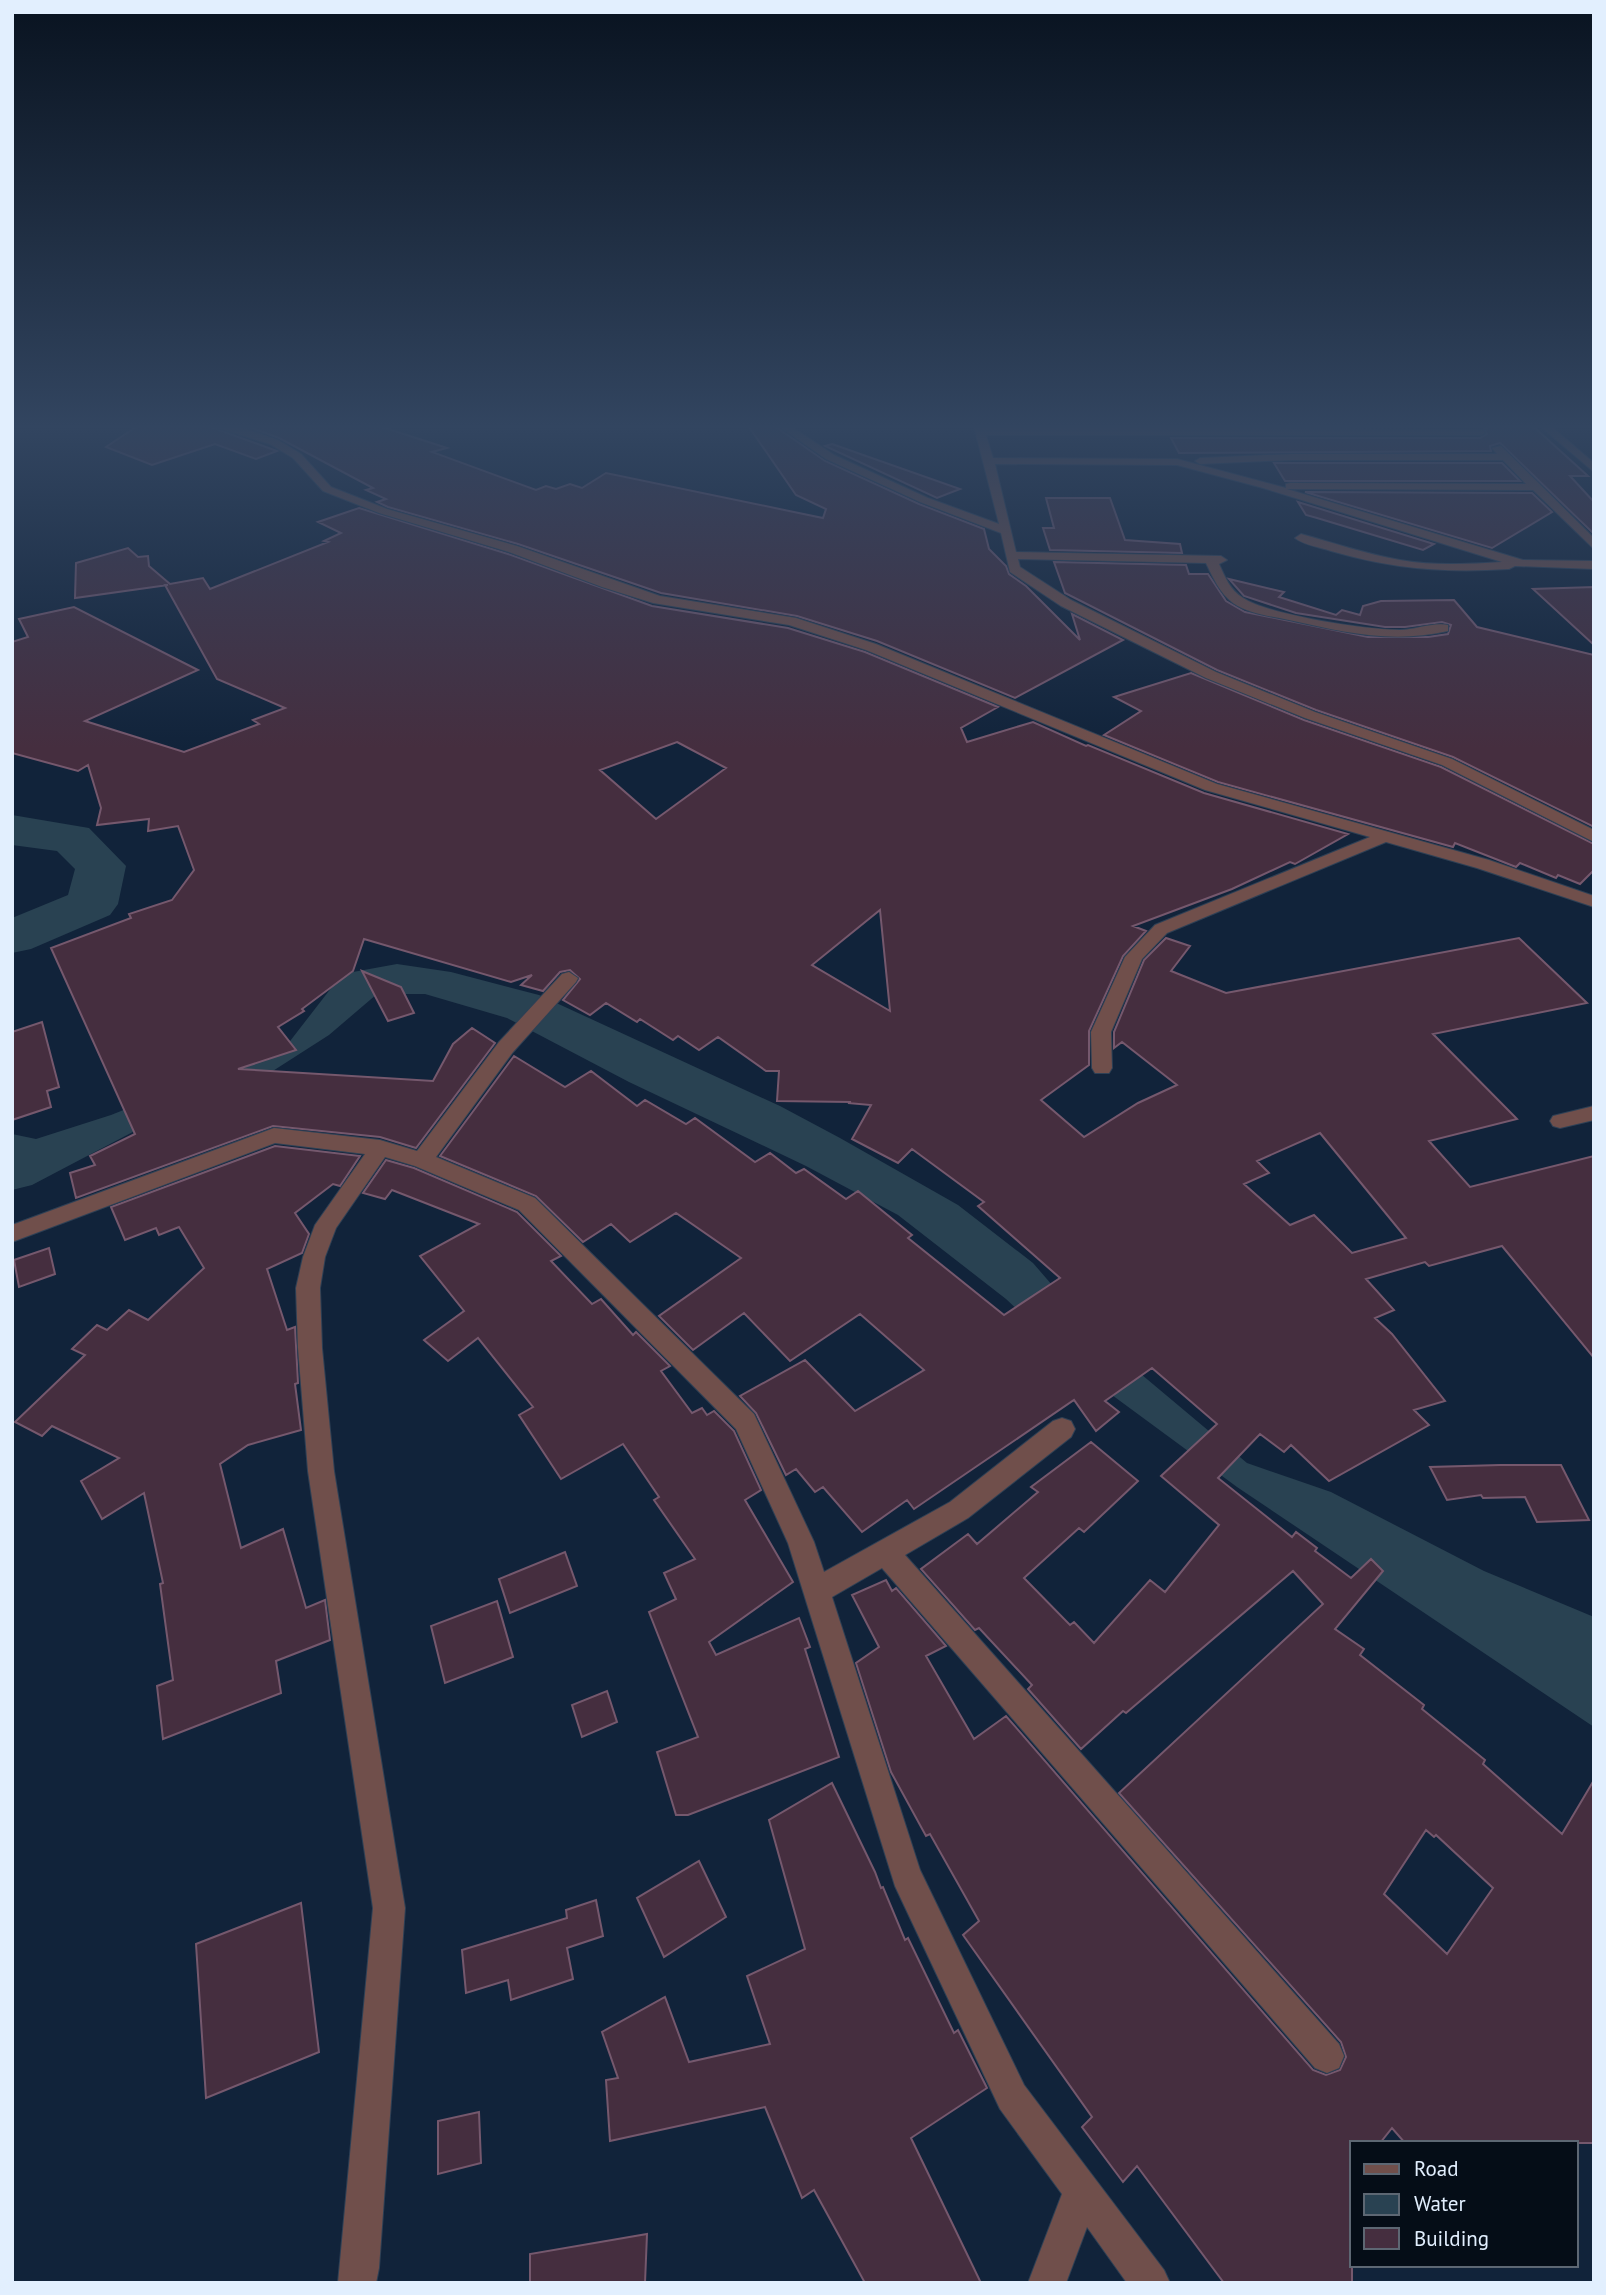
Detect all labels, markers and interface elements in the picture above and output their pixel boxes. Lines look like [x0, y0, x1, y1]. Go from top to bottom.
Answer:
legend [1350, 2141, 1578, 2267]
text: Road [1414, 2155, 1458, 2182]
text: Water [1414, 2190, 1466, 2217]
text: Building [1414, 2225, 1489, 2252]

